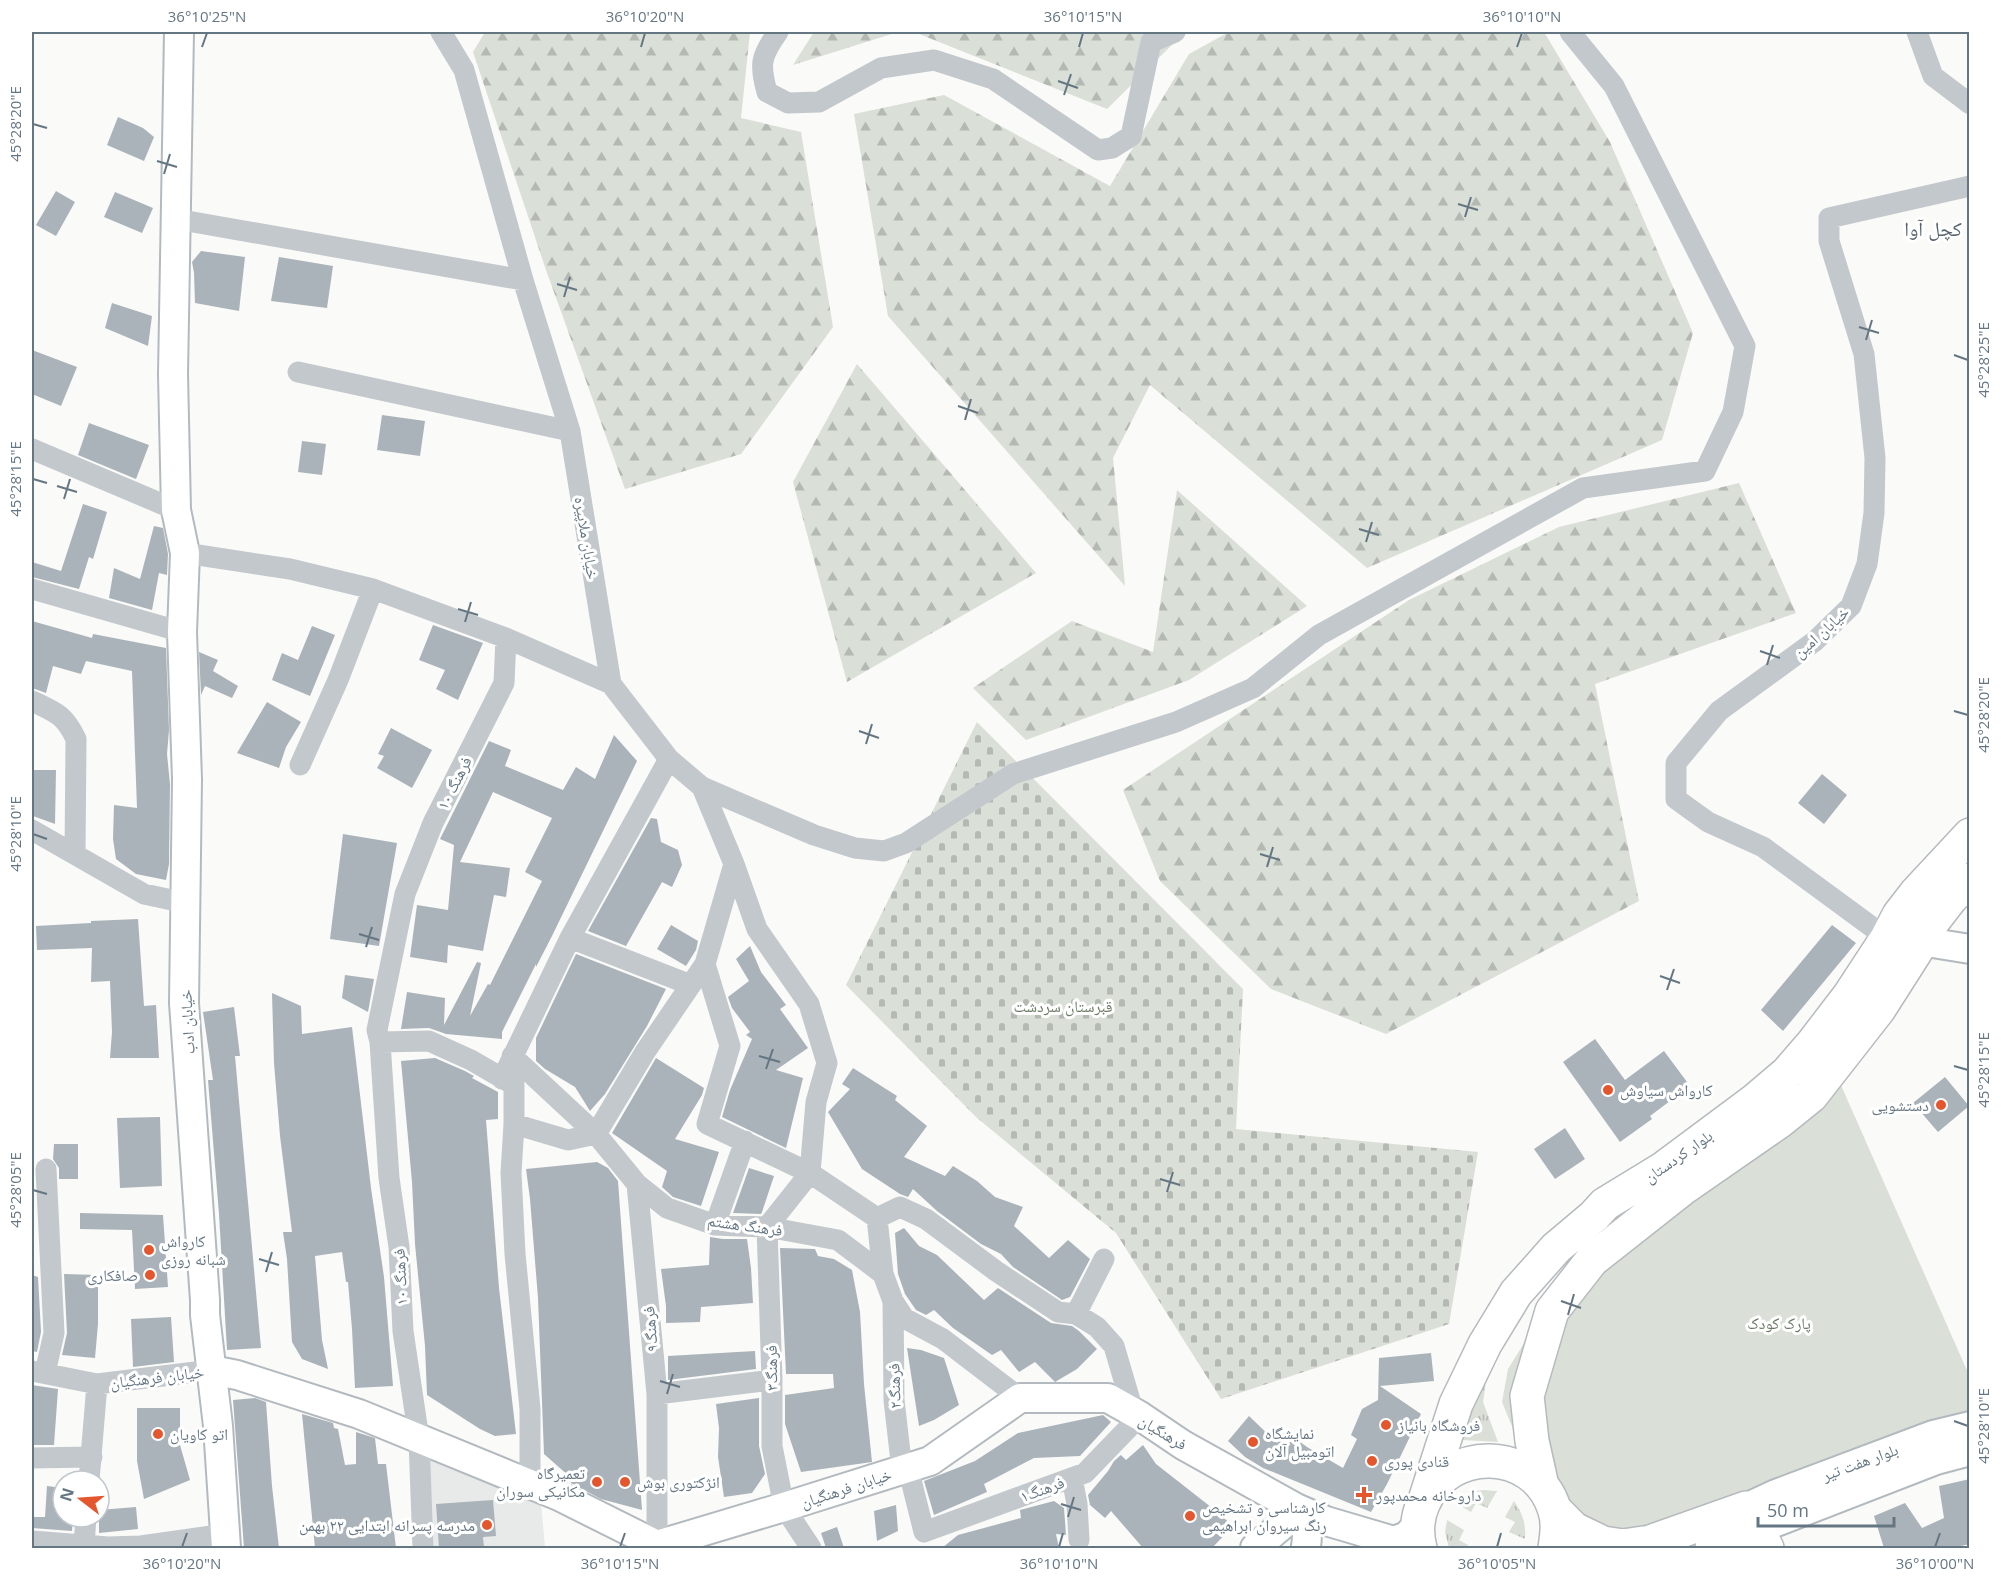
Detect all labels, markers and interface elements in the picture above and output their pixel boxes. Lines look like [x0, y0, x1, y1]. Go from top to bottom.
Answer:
text: 36°10'25"N [168, 6, 246, 26]
text: 36°10'20"N [606, 6, 684, 26]
text: 36°10'15"N [1044, 6, 1122, 26]
text: 36°10'10"N [1483, 6, 1561, 26]
text: 45°28'20"E [5, 86, 25, 162]
district label: کچل آوا [1904, 215, 1962, 242]
text: 45°28'25"E [1973, 322, 1993, 398]
text: 45°28'15"E [5, 441, 25, 517]
street label: خیابان ملاپیره [570, 495, 604, 581]
street label: خیابان امین [1788, 601, 1854, 663]
text: 45°28'20"E [1973, 677, 1993, 753]
street label: فرهنگ ۱۰ [431, 753, 477, 813]
text: 45°28'10"E [5, 796, 25, 872]
street label: خیابان ادب [174, 989, 200, 1055]
park label: قبرستان سردشت [1014, 995, 1112, 1017]
text: 45°28'15"E [1973, 1032, 1993, 1108]
place label: کارواش سیاوش [1620, 1079, 1713, 1101]
marker: کارواش سیاوش [1601, 1083, 1615, 1097]
place label: دستشویی [1872, 1094, 1929, 1116]
marker: دستشویی [1934, 1098, 1948, 1112]
street label: بلوار کردستان [1639, 1124, 1717, 1188]
text: 45°28'05"E [5, 1152, 25, 1228]
street label: فرهنگ هشتم [706, 1209, 784, 1241]
place label: کارواش شبانه روزی [161, 1230, 226, 1270]
marker: کارواش شبانه روزی [142, 1243, 156, 1257]
street label: فرهنگ ۱۰ [388, 1248, 412, 1306]
place label: صافکاری [87, 1264, 138, 1286]
marker: صافکاری [143, 1268, 157, 1282]
street label: فرهنگ۹ [637, 1305, 663, 1353]
park label: پارک کودک [1747, 1312, 1811, 1334]
street label: فرهنگ۳ [760, 1345, 782, 1391]
street label: خیابان فرهنگیان [109, 1360, 205, 1394]
street label: فرهنگ۲ [882, 1363, 906, 1409]
text: 45°28'10"E [1973, 1388, 1993, 1464]
street label: فرهنگیان [1135, 1409, 1191, 1455]
place label: فروشگاه بانیاز [1397, 1414, 1480, 1436]
marker: فروشگاه بانیاز [1379, 1418, 1393, 1432]
place label: نمایشگاه اتومبیل آلان [1265, 1422, 1335, 1462]
place label: اتو کاویان [170, 1423, 228, 1445]
marker: اتو کاویان [151, 1427, 165, 1441]
marker: نمایشگاه اتومبیل آلان [1246, 1435, 1260, 1449]
street label: بلوار هفت تیر [1818, 1438, 1901, 1486]
place label: قنادی پوری [1384, 1450, 1449, 1472]
marker: قنادی پوری [1365, 1454, 1379, 1468]
place label: تعمیرگاه مکانیکی سوران [496, 1462, 585, 1502]
street label: خیابان فرهنگیان [798, 1463, 894, 1513]
north arrow [51, 1469, 111, 1529]
place label: انژکتوری بوش [637, 1471, 720, 1493]
street label: فرهنگ۱ [1017, 1471, 1067, 1507]
marker: تعمیرگاه مکانیکی سوران [590, 1475, 604, 1489]
marker: انژکتوری بوش [618, 1475, 632, 1489]
place label: داروخانه محمدپور [1375, 1484, 1481, 1506]
text: N [54, 1485, 79, 1504]
marker: داروخانه محمدپور [1357, 1488, 1371, 1502]
scale bar [1758, 1490, 1894, 1528]
place label: کارشناسی و تشخیص رنگ سیروان ابراهیمی [1202, 1496, 1327, 1536]
text: 50 m [1767, 1498, 1809, 1522]
marker: کارشناسی و تشخیص رنگ سیروان ابراهیمی [1183, 1509, 1197, 1523]
place label: مدرسه پسرانه ابتدایی ۲۲ بهمن [299, 1514, 475, 1536]
marker: مدرسه پسرانه ابتدایی ۲۲ بهمن [480, 1518, 494, 1532]
text: 36°10'20"N [143, 1553, 221, 1573]
text: 36°10'15"N [581, 1553, 659, 1573]
text: 36°10'10"N [1020, 1553, 1098, 1573]
text: 36°10'05"N [1458, 1553, 1536, 1573]
text: 36°10'00"N [1896, 1553, 1974, 1573]

